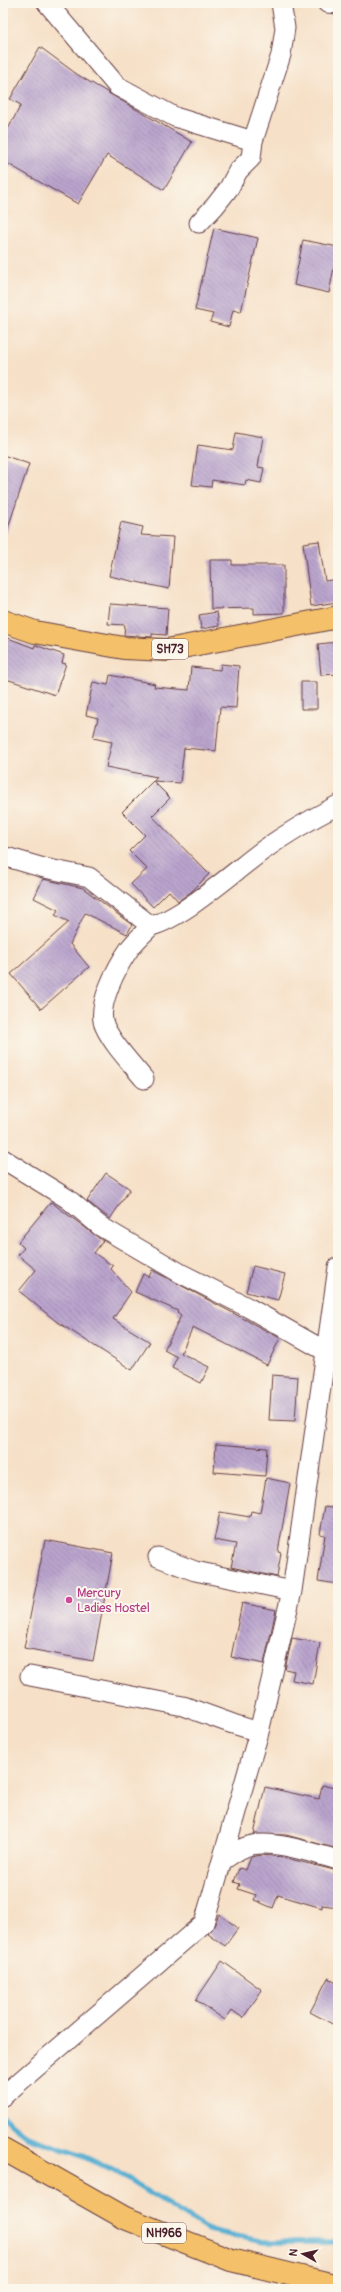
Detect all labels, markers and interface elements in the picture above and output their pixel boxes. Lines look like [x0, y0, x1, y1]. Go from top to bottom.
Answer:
road number: SH73 [152, 639, 188, 659]
place label: Mercury Ladies Hostel [77, 1585, 150, 1616]
marker: Mercury Ladies Hostel [64, 1595, 74, 1605]
road number: NH966 [142, 2223, 186, 2243]
north arrow [283, 2234, 323, 2274]
text: N [287, 2248, 301, 2257]

